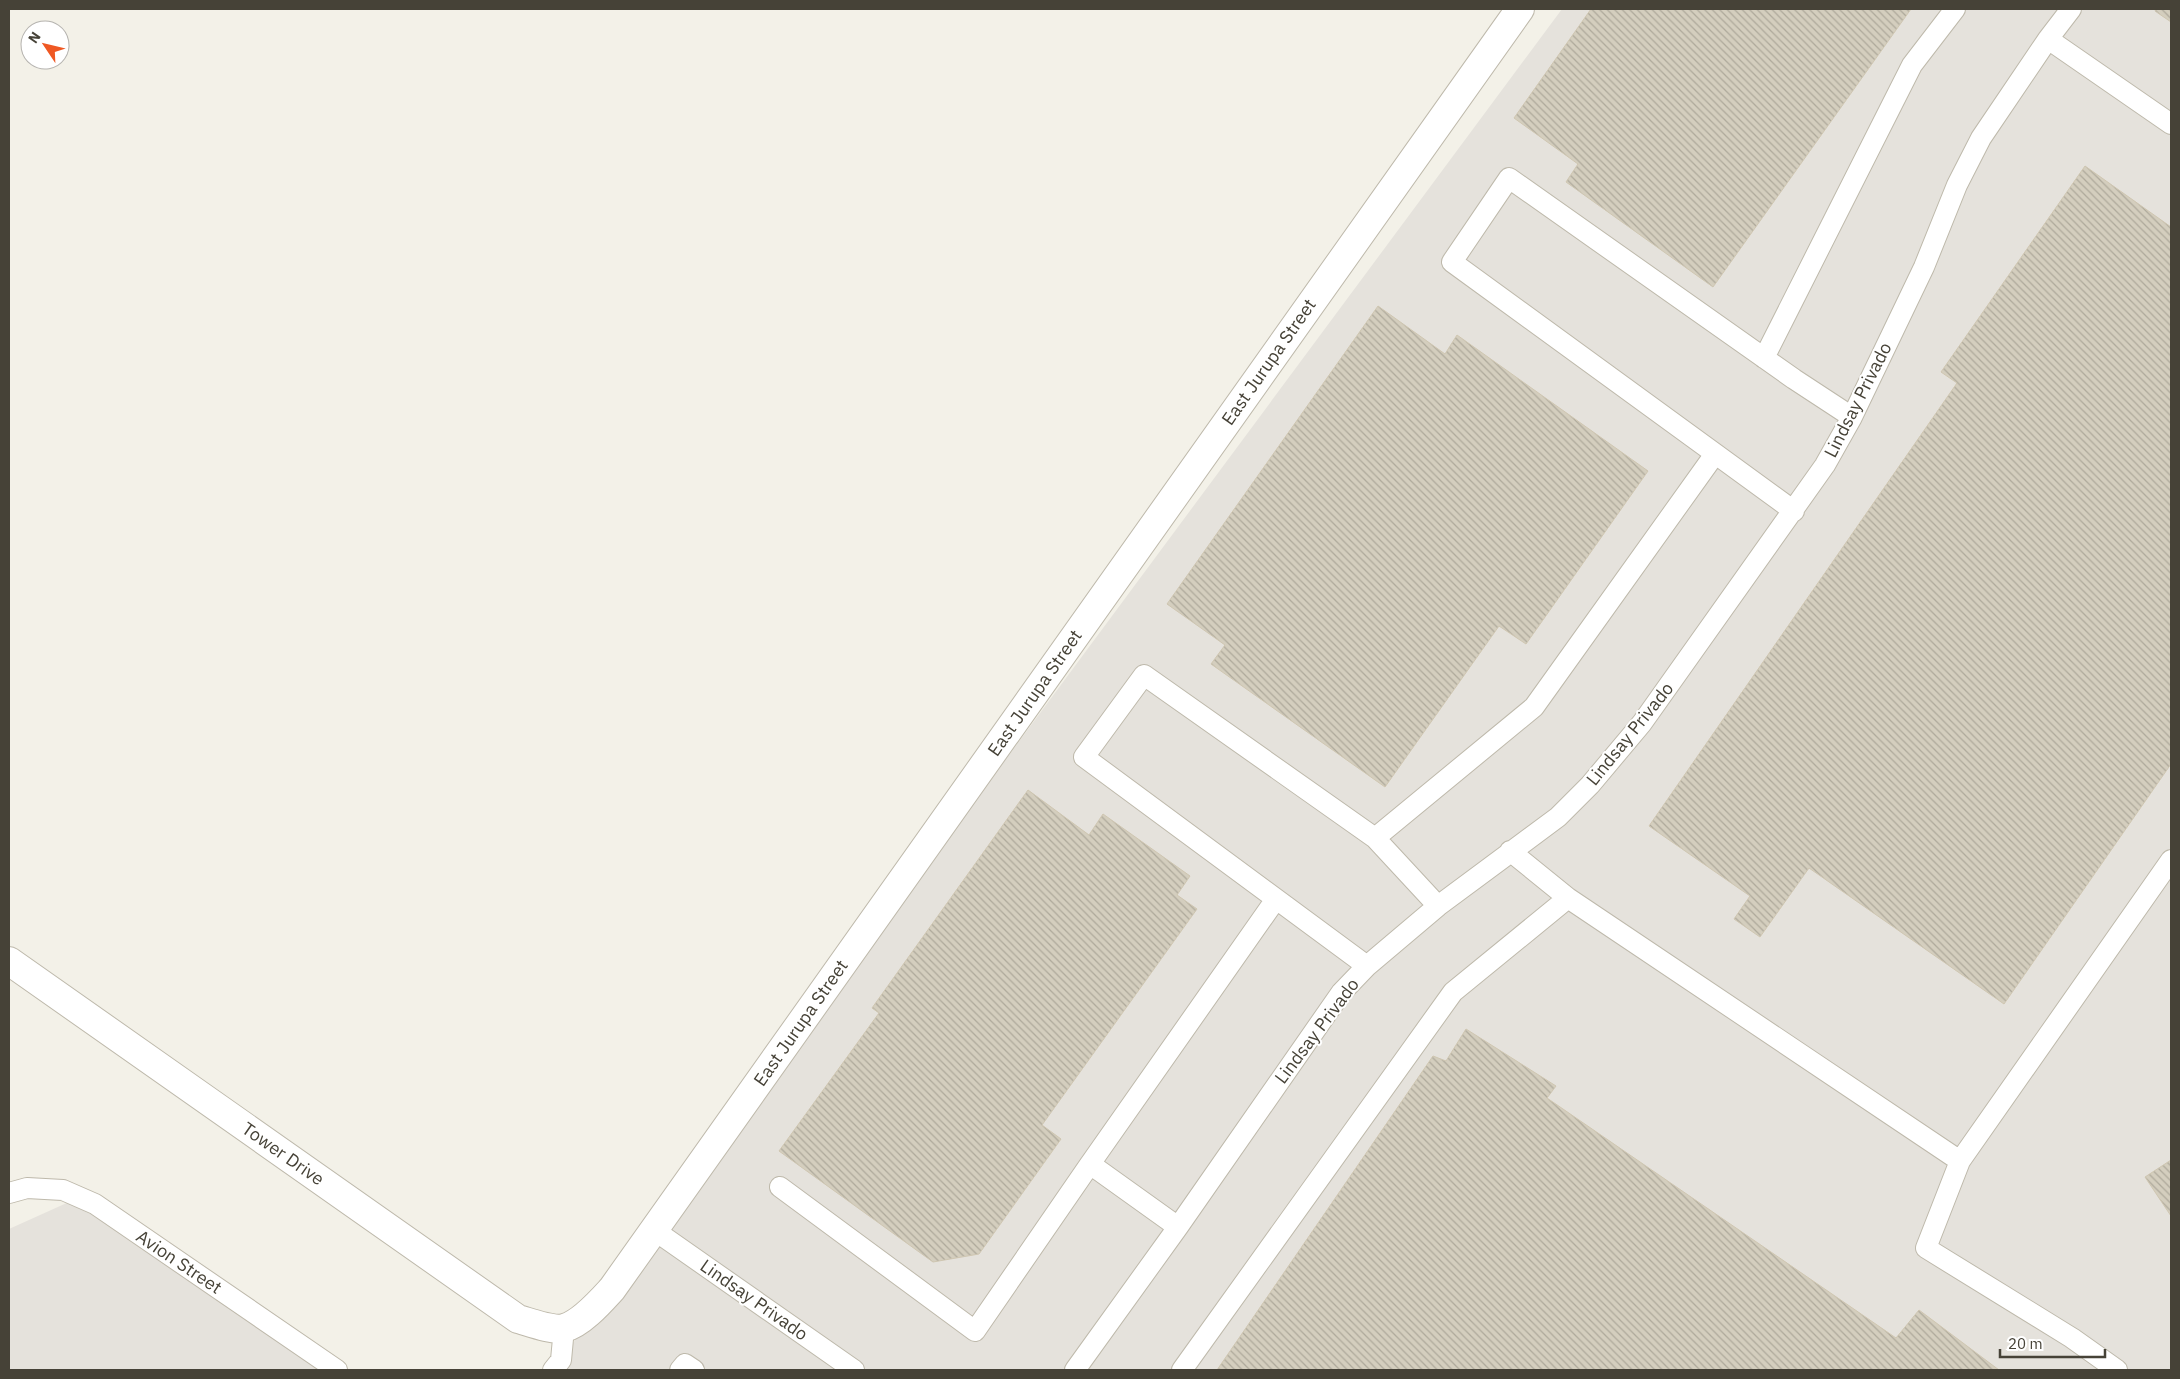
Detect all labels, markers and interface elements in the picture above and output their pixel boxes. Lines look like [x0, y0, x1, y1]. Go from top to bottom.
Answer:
north arrow [20, 20, 70, 70]
text: N [24, 28, 45, 47]
street label: East Jurupa Street [1216, 294, 1321, 429]
street label: Lindsay Privado [1819, 338, 1896, 461]
street label: East Jurupa Street [982, 625, 1087, 760]
street label: Lindsay Privado [1581, 677, 1678, 790]
street label: East Jurupa Street [748, 955, 853, 1090]
street label: Lindsay Privado [1269, 973, 1364, 1088]
street label: Tower Drive [238, 1117, 329, 1190]
street label: Avion Street [132, 1225, 227, 1299]
street label: Lindsay Privado [696, 1254, 813, 1345]
scale bar [2000, 1326, 2105, 1358]
text: 20 m [2008, 1334, 2043, 1353]

